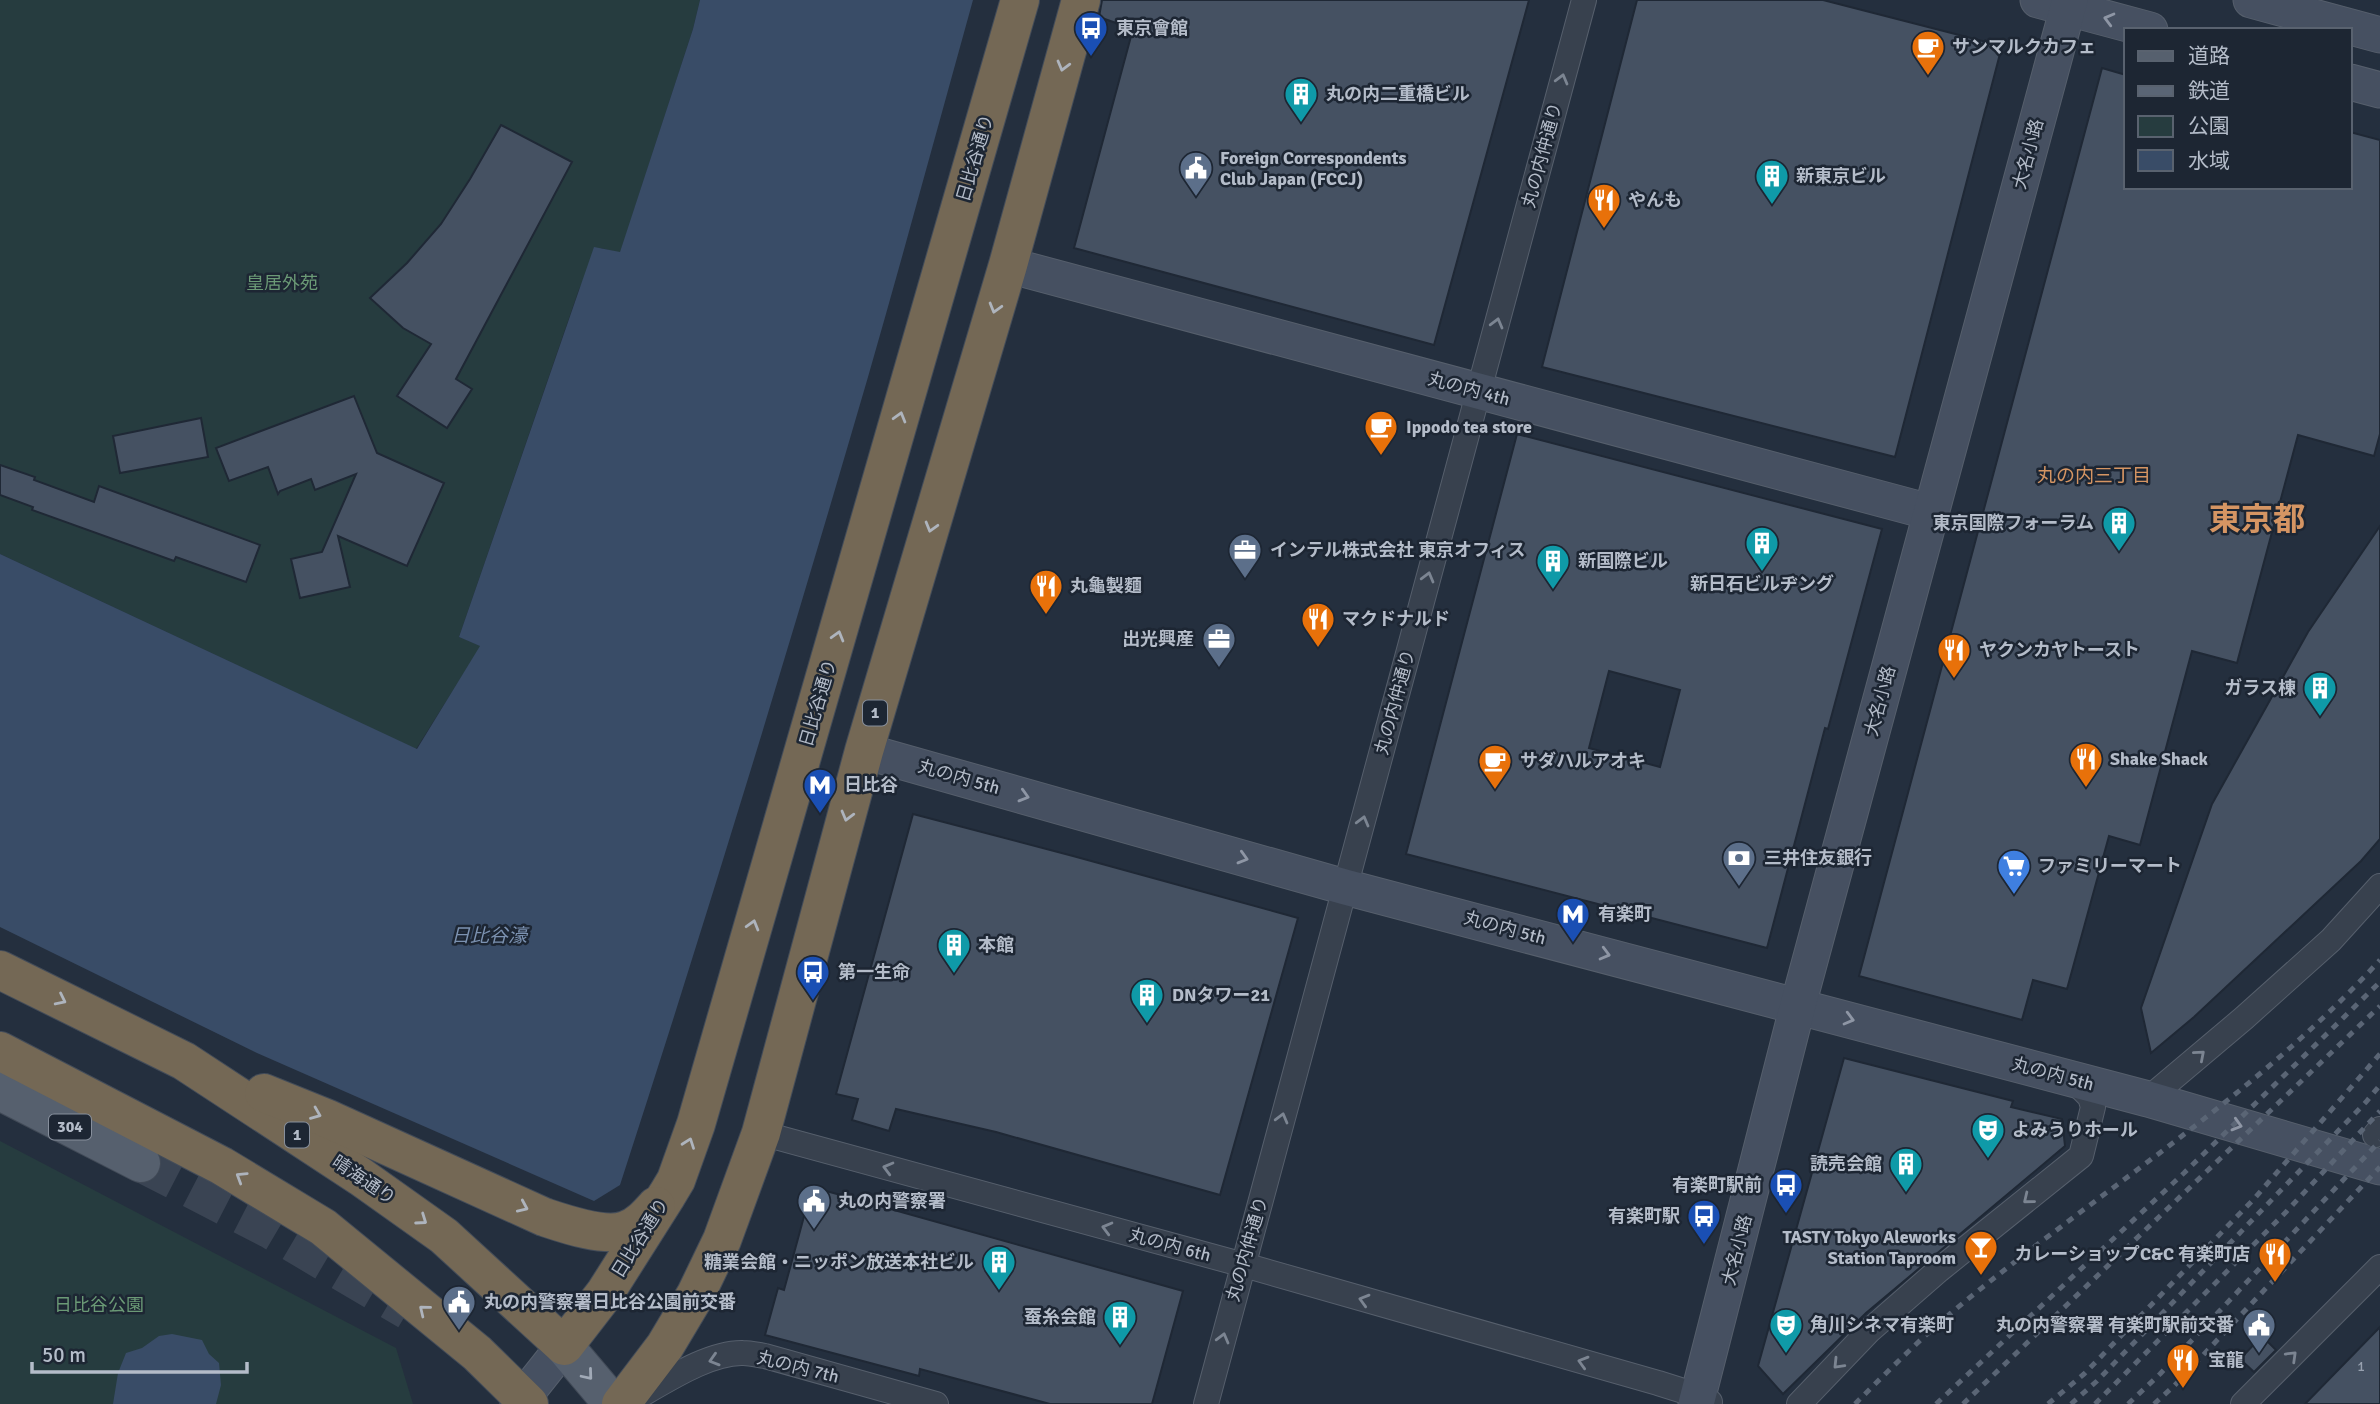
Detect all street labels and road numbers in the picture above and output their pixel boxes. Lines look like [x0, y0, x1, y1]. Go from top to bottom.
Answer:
street label: 丸の内仲通り [1517, 100, 1567, 210]
street label: 日比谷通り [952, 112, 998, 204]
street label: 大名小路 [2008, 116, 2048, 192]
street label: 丸の内 4th [1426, 368, 1512, 410]
street label: 丸の内仲通り [1370, 647, 1420, 757]
street label: 日比谷通り [795, 657, 841, 749]
street label: 大名小路 [1860, 663, 1900, 739]
road number: 1 [863, 700, 887, 726]
street label: 丸の内 5th [916, 755, 1002, 799]
street label: 丸の内 5th [1462, 907, 1548, 949]
street label: 丸の内 5th [2010, 1053, 2096, 1095]
road number: 304 [49, 1114, 91, 1140]
road number: 1 [285, 1122, 309, 1148]
street label: 晴海通り [328, 1151, 400, 1209]
street label: 日比谷通り [607, 1194, 673, 1282]
street label: 丸の内仲通り [1222, 1194, 1272, 1304]
street label: 大名小路 [1718, 1212, 1756, 1288]
street label: 丸の内 6th [1127, 1224, 1213, 1266]
street label: 丸の内 7th [755, 1346, 841, 1388]

